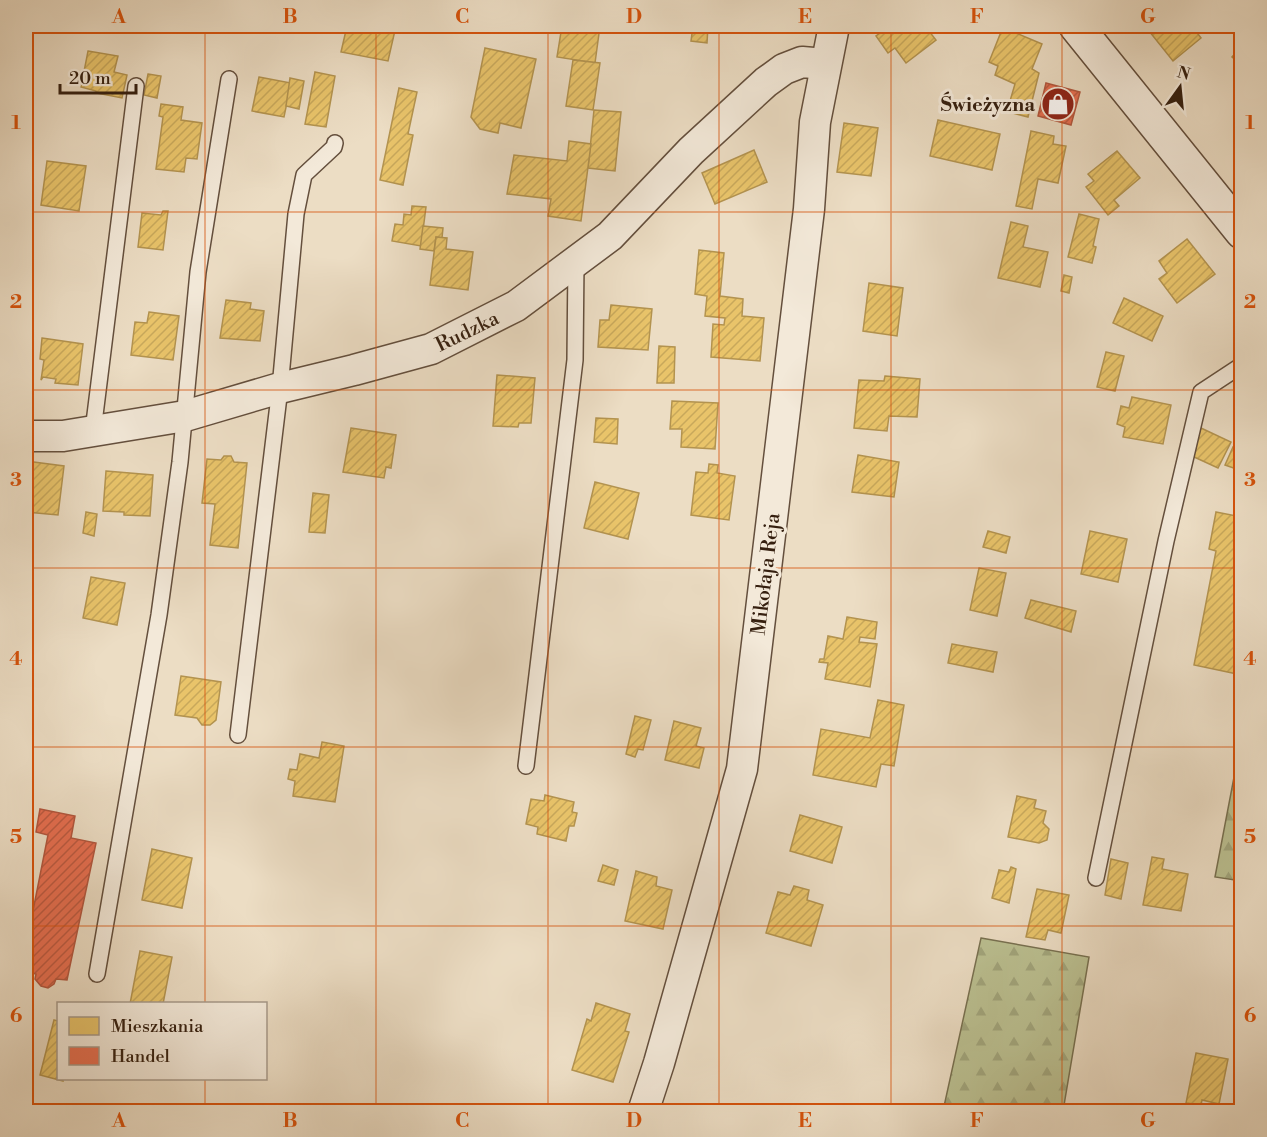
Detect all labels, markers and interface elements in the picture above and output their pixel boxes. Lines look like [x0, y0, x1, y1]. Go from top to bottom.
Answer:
text: A [111, 5, 127, 30]
text: B [282, 5, 298, 30]
text: C [455, 5, 469, 30]
text: D [626, 5, 642, 30]
text: E [798, 5, 812, 30]
text: F [970, 5, 984, 30]
text: G [1140, 5, 1156, 30]
scale bar [60, 57, 136, 95]
north arrow [1150, 57, 1210, 117]
text: N [1175, 62, 1193, 85]
text: 20 m [69, 67, 111, 90]
shop icon: Świeżyzna [1040, 86, 1076, 122]
place label: Świeżyzna [940, 91, 1035, 118]
text: 1 [11, 111, 21, 136]
text: 1 [1245, 111, 1255, 136]
text: 2 [10, 290, 22, 315]
text: 2 [1244, 290, 1256, 315]
street label: Rudzka [432, 306, 504, 358]
text: 3 [10, 468, 22, 493]
text: 3 [1244, 468, 1256, 493]
street label: Mikołaja Reja [747, 511, 786, 637]
text: 4 [9, 647, 23, 672]
text: 4 [1243, 647, 1257, 672]
text: 5 [10, 825, 22, 850]
text: 5 [1244, 825, 1256, 850]
legend [57, 1002, 267, 1080]
text: 6 [10, 1004, 23, 1029]
text: 6 [1244, 1004, 1257, 1029]
text: Mieszkania [111, 1015, 204, 1038]
text: Handel [111, 1045, 171, 1068]
text: A [111, 1109, 127, 1134]
text: B [282, 1109, 298, 1134]
text: C [455, 1109, 469, 1134]
text: D [626, 1109, 642, 1134]
text: E [798, 1109, 812, 1134]
text: F [970, 1109, 984, 1134]
text: G [1140, 1109, 1156, 1134]

